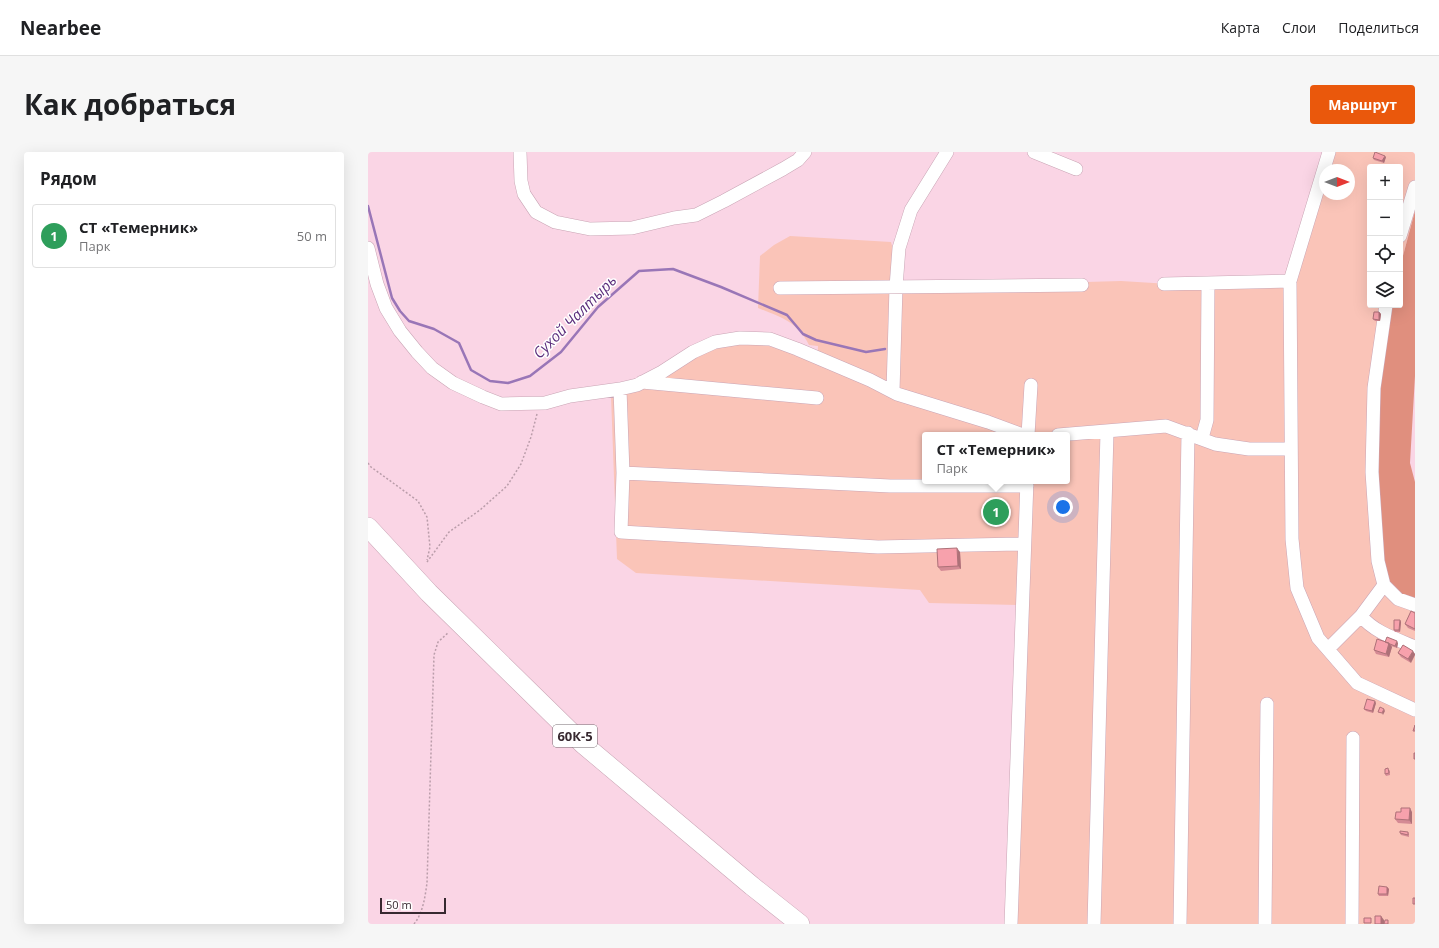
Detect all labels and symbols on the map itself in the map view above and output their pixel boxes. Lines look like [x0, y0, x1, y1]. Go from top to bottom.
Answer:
north arrow [1319, 164, 1355, 200]
water label: Сухой Чалтырь [528, 270, 620, 362]
pin: 1 [983, 497, 1009, 527]
your location [1053, 497, 1073, 517]
road number: 60К-5 [553, 725, 597, 747]
scale bar [380, 896, 446, 915]

